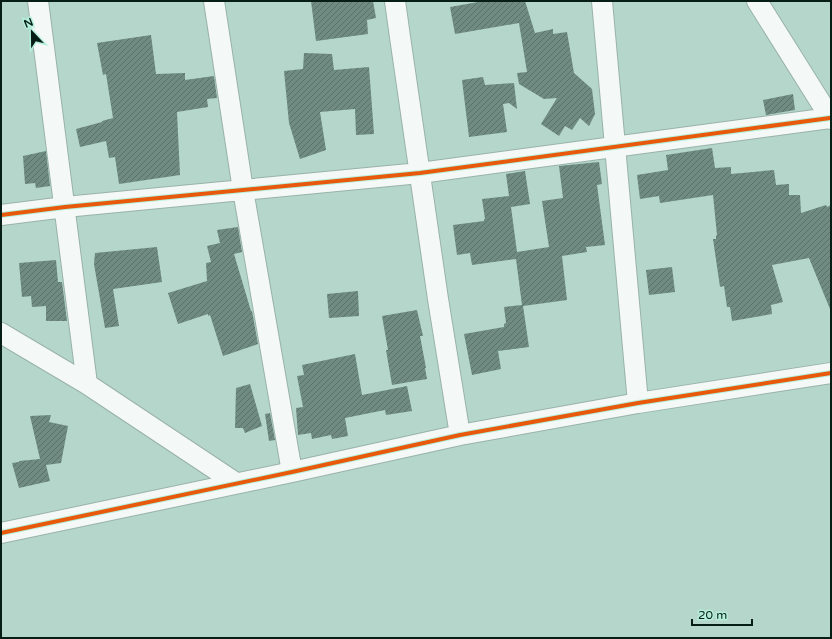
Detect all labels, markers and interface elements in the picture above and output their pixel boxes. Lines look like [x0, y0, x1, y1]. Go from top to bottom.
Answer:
north arrow [12, 12, 52, 52]
text: N [22, 16, 35, 31]
scale bar [692, 601, 752, 627]
text: 20 m [698, 608, 727, 622]

